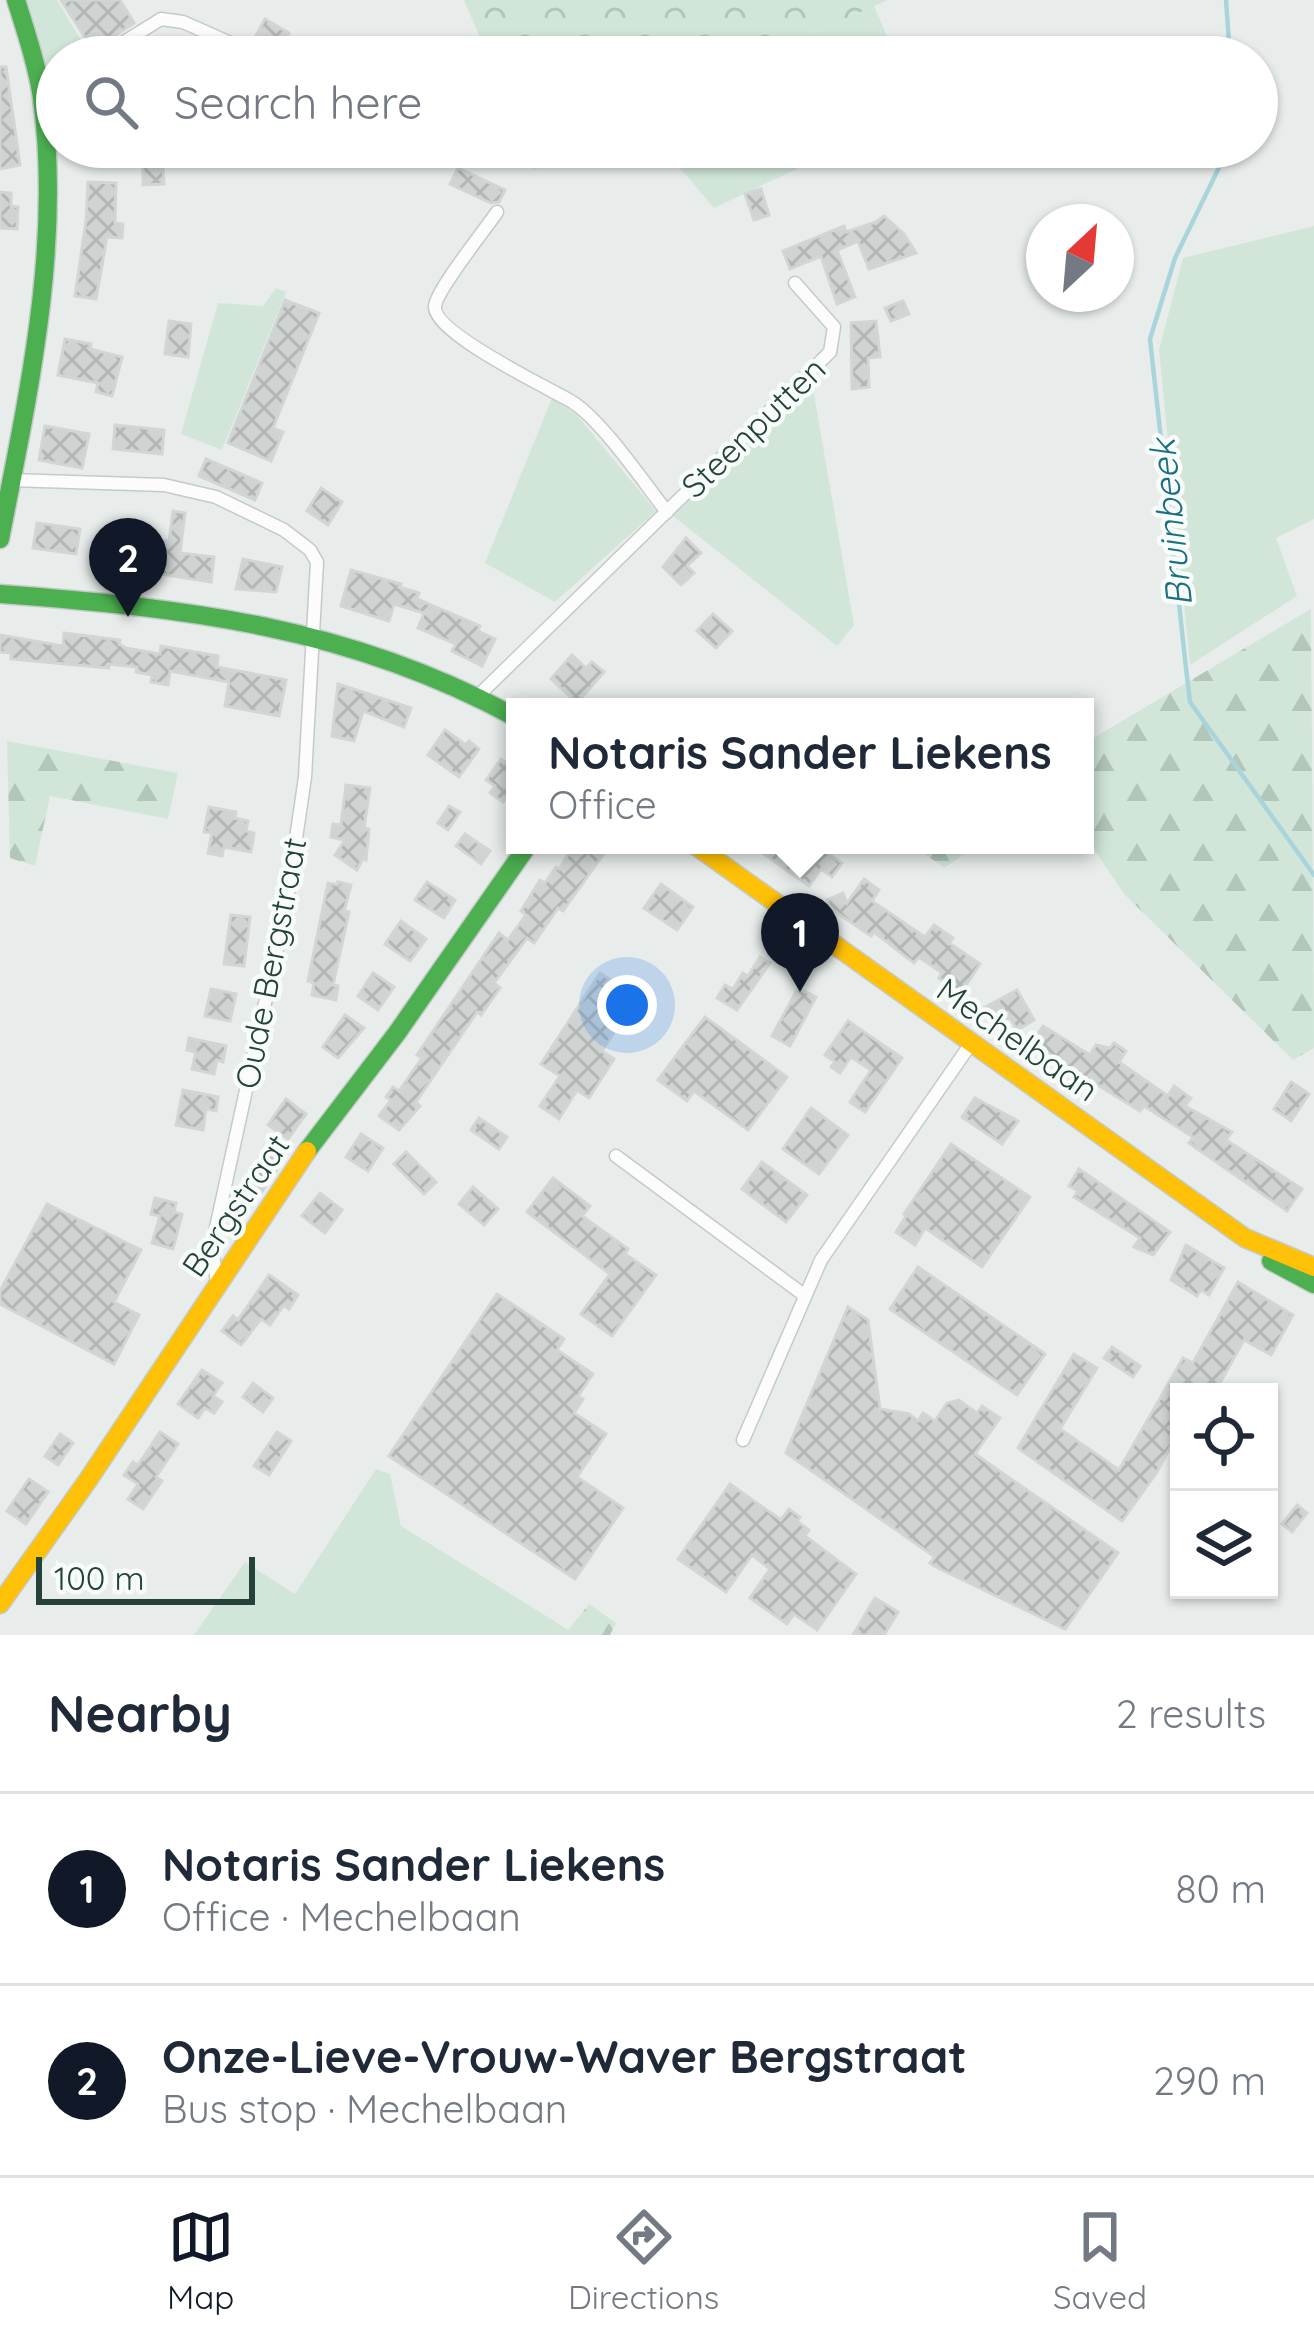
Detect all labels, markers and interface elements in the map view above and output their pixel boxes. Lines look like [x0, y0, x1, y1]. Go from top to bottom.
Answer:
search box [36, 36, 1278, 168]
icon: search [78, 69, 144, 135]
text: Search here [174, 74, 422, 130]
north arrow [1026, 204, 1134, 312]
street label: Steenputten [672, 348, 834, 506]
water label: Bruinbeek [1139, 434, 1201, 609]
pin: 2 [89, 518, 167, 617]
popup [506, 698, 1094, 854]
text: Notaris Sander Liekens [548, 724, 1052, 780]
text: Office [548, 780, 657, 829]
street label: Oude Bergstraat [226, 834, 314, 1092]
pin: 1 [761, 893, 839, 992]
street label: Mechelbaan [929, 968, 1107, 1110]
your location [597, 975, 657, 1035]
street label: Bergstraat [172, 1126, 298, 1284]
map controls [1170, 1383, 1278, 1599]
button: locate [1170, 1383, 1278, 1491]
button: layers [1170, 1491, 1278, 1599]
scale bar [36, 1551, 255, 1604]
text: 100 m [54, 1557, 145, 1598]
text: Nearby [48, 1681, 232, 1745]
text: 2 results [1116, 1689, 1266, 1738]
text: Notaris Sander Liekens [162, 1836, 665, 1892]
text: 1 [79, 1864, 95, 1913]
text: 80 m [1176, 1864, 1266, 1913]
text: Office · Mechelbaan [162, 1892, 521, 1941]
text: Onze-Lieve-Vrouw-Waver Bergstraat [162, 2028, 967, 2084]
text: 2 [76, 2056, 98, 2105]
text: 290 m [1153, 2056, 1266, 2105]
text: Bus stop · Mechelbaan [162, 2084, 567, 2133]
tab: Map [167, 2204, 234, 2317]
tab: Directions [568, 2204, 719, 2317]
tab: Saved [1053, 2204, 1147, 2317]

